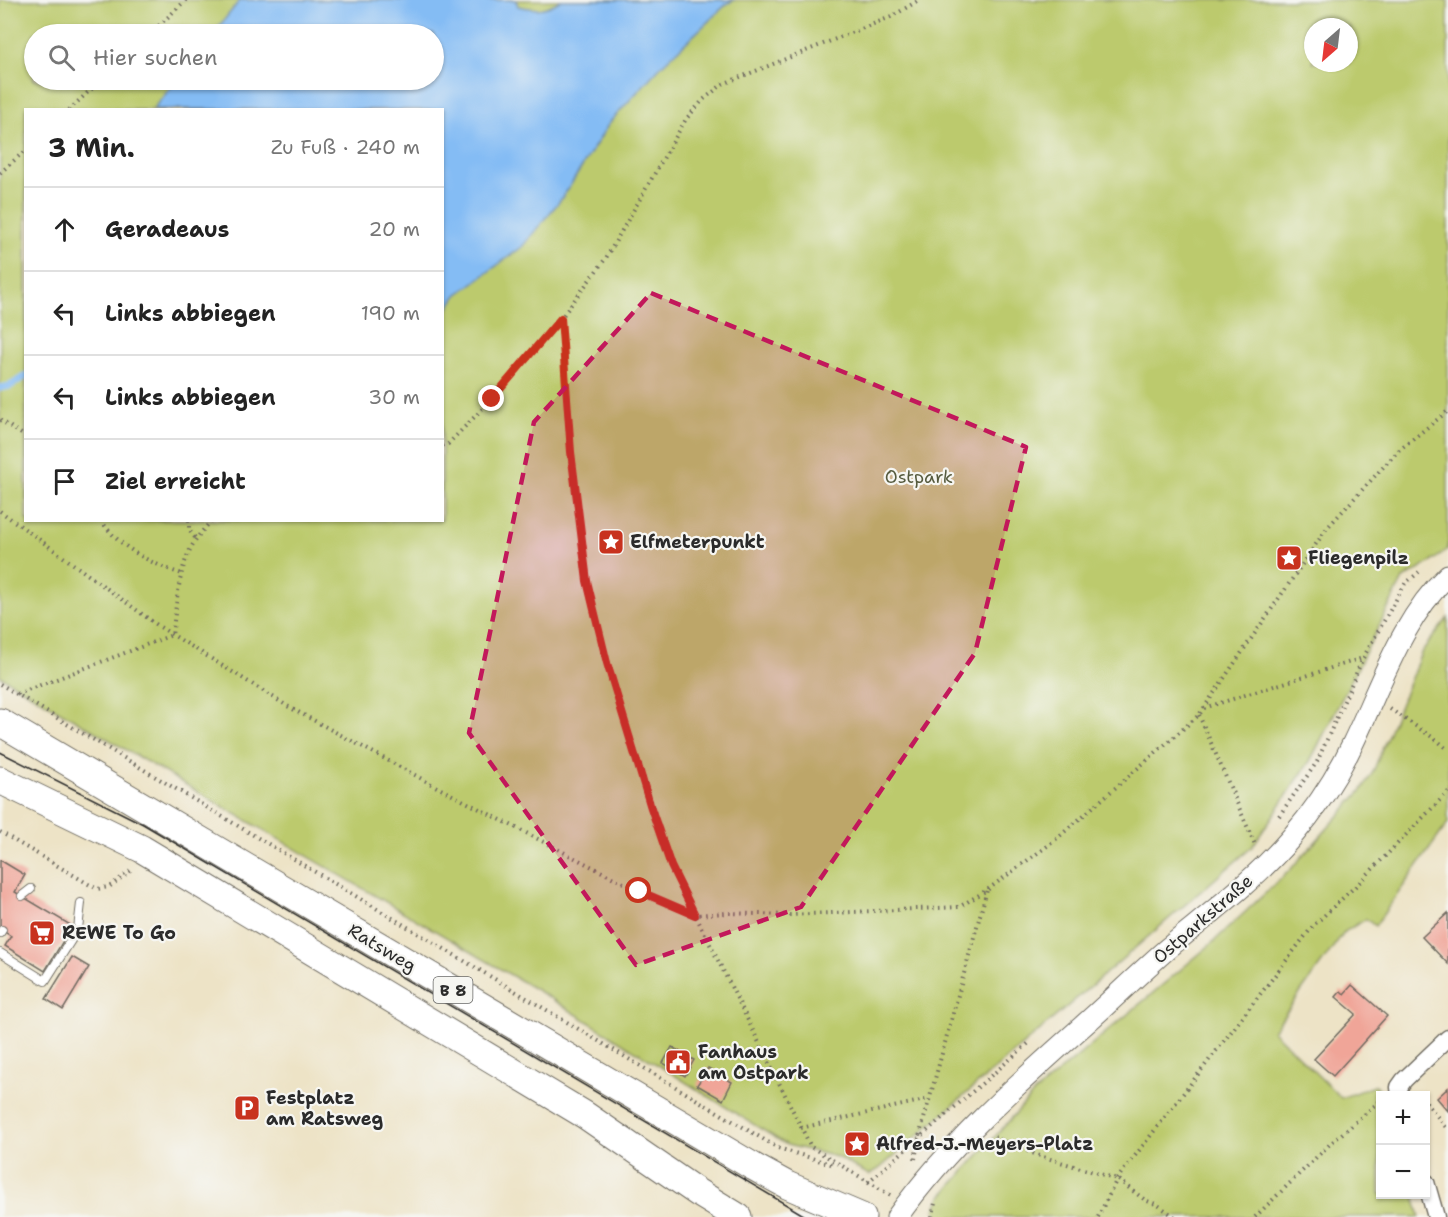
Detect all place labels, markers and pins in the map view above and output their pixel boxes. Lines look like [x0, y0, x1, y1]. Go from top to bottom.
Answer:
place icon: Elfmeterpunkt [596, 527, 626, 557]
place label: Elfmeterpunkt [630, 530, 765, 554]
place icon: Fliegenpilz [1274, 543, 1304, 573]
place label: Fliegenpilz [1308, 546, 1409, 570]
supermarket icon: REWE To Go [27, 918, 57, 948]
place label: REWE To Go [62, 921, 176, 945]
place label: Fanhaus am Ostpark [698, 1040, 809, 1085]
public building icon: Fanhaus am Ostpark [663, 1047, 693, 1077]
place label: Festplatz am Ratsweg [266, 1086, 383, 1131]
parking icon: Festplatz am Ratsweg [232, 1093, 262, 1123]
place icon: Alfred-J.-Meyers-Platz [842, 1129, 872, 1159]
place label: Alfred-J.-Meyers-Platz [876, 1132, 1093, 1156]

